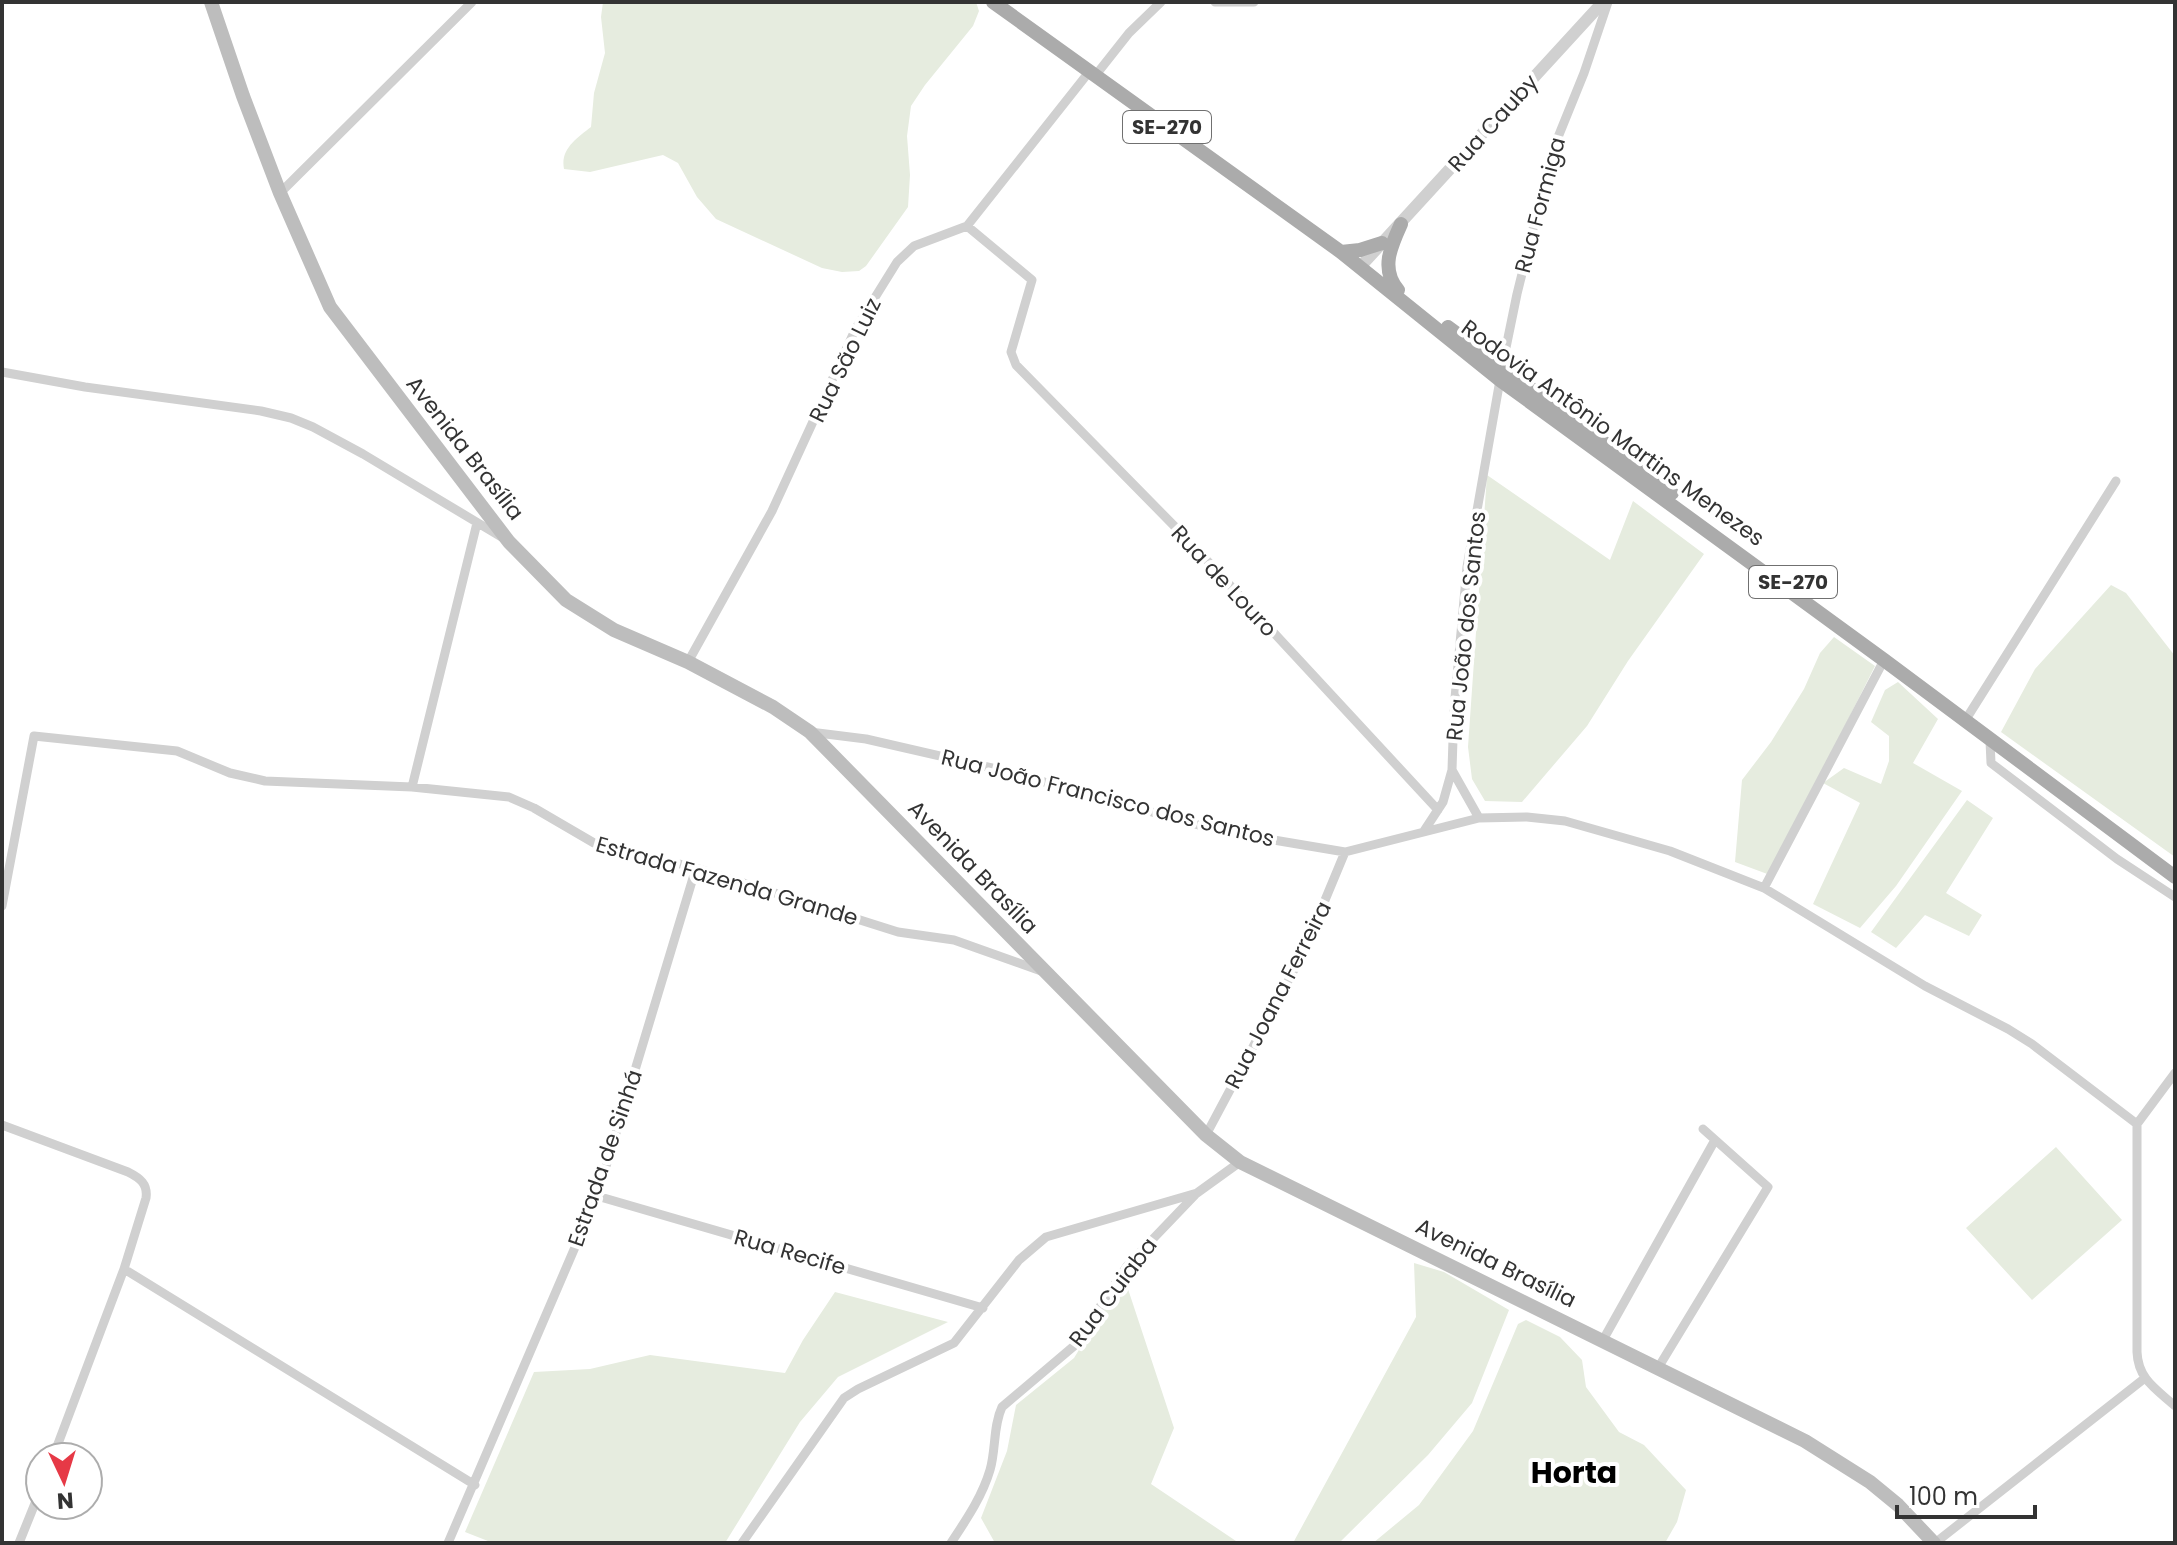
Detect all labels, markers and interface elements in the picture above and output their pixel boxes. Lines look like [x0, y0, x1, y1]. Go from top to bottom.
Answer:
street label: Rua Cauby [1441, 67, 1546, 178]
road number: SE-270 [1123, 111, 1211, 143]
street label: Rua Formiga [1507, 134, 1573, 276]
street label: Rua São Luiz [801, 293, 889, 427]
street label: Rodovia Antônio Martins Menezes [1455, 312, 1771, 554]
street label: Avenida Brasília [399, 369, 531, 527]
street label: Rua João dos Santos [1439, 510, 1493, 742]
street label: Rua de Louro [1164, 518, 1284, 644]
road number: SE-270 [1749, 566, 1837, 598]
street label: Rua João Francisco dos Santos [938, 742, 1278, 854]
street label: Avenida Brasília [901, 793, 1045, 941]
street label: Estrada Fazenda Grande [592, 829, 862, 933]
street label: Rua Joana Ferreira [1217, 896, 1339, 1094]
street label: Estrada de Sinhá [560, 1065, 650, 1251]
street label: Avenida Brasília [1411, 1211, 1581, 1315]
street label: Rua Recife [731, 1221, 849, 1283]
street label: Rua Cuiaba [1062, 1231, 1164, 1353]
north arrow [24, 1441, 104, 1521]
district label: Horta [1531, 1451, 1617, 1494]
scale bar [1897, 1469, 2035, 1519]
text: 100 m [1909, 1480, 1978, 1513]
text: N [56, 1484, 75, 1516]

